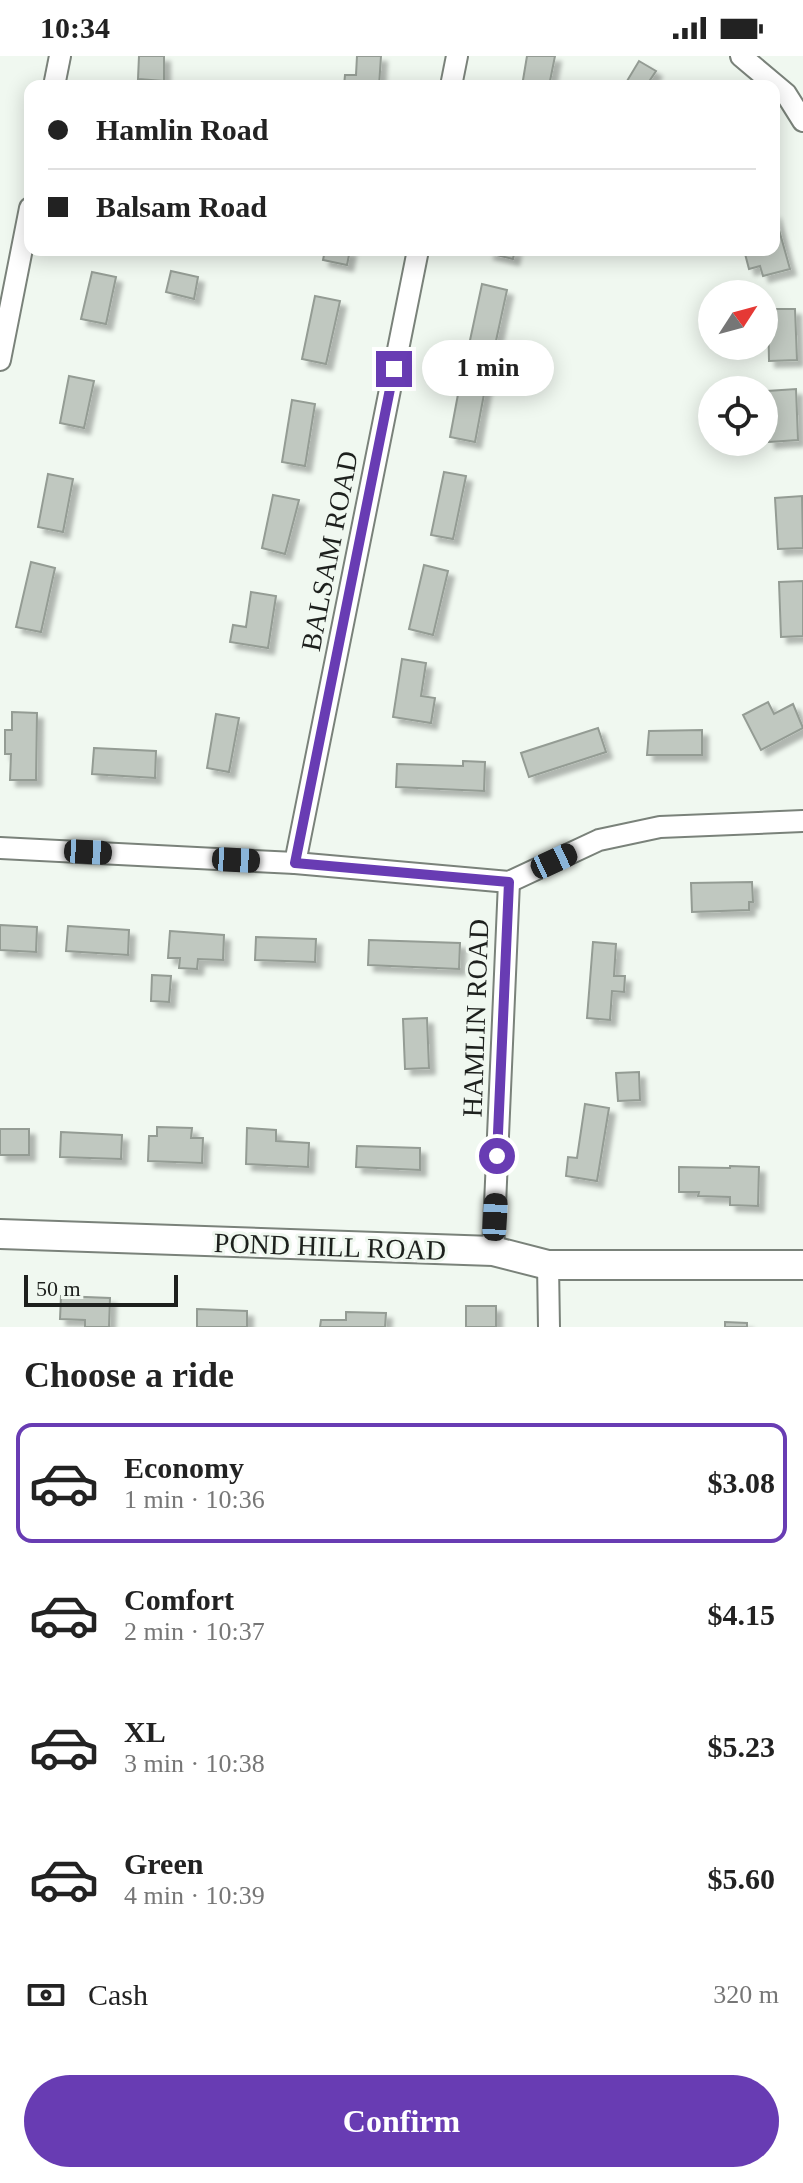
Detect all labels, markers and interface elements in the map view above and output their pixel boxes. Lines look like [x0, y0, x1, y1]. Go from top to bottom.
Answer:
text: 10:34 [40, 11, 110, 44]
text: Hamlin Road [96, 113, 269, 146]
text: Balsam Road [96, 190, 267, 223]
north arrow [698, 280, 778, 360]
map controls [698, 280, 778, 456]
callout: 1 min [422, 341, 554, 397]
route end [376, 351, 412, 387]
text: 1 min [457, 353, 519, 382]
button: locate [698, 376, 778, 456]
street label: BALSAM ROAD [295, 448, 364, 654]
car [63, 839, 113, 865]
car [527, 840, 581, 882]
car [211, 847, 261, 873]
street label: HAMLIN ROAD [457, 918, 494, 1118]
route start [479, 1138, 515, 1174]
car [482, 1192, 508, 1242]
street label: POND HILL ROAD [213, 1227, 447, 1266]
scale bar [24, 1271, 178, 1307]
text: 50 m [36, 1276, 81, 1301]
text: Choose a ride [24, 1355, 234, 1395]
icon: car [28, 1447, 100, 1519]
text: Economy [124, 1451, 244, 1484]
text: $3.08 [708, 1466, 775, 1499]
text: 1 min · 10:36 [124, 1485, 265, 1514]
icon: car [28, 1579, 100, 1651]
text: Comfort [124, 1583, 234, 1616]
text: $4.15 [708, 1598, 775, 1631]
text: 2 min · 10:37 [124, 1617, 265, 1646]
icon: car [28, 1711, 100, 1783]
text: XL [124, 1715, 166, 1748]
text: $5.23 [708, 1730, 775, 1763]
text: 3 min · 10:38 [124, 1749, 265, 1778]
icon: car [28, 1843, 100, 1915]
text: Green [124, 1847, 203, 1880]
text: $5.60 [708, 1862, 775, 1895]
text: 4 min · 10:39 [124, 1881, 265, 1910]
icon: cash [24, 1973, 68, 2017]
text: Cash [88, 1978, 148, 2011]
text: 320 m [713, 1980, 779, 2009]
button: Confirm [24, 2075, 779, 2167]

